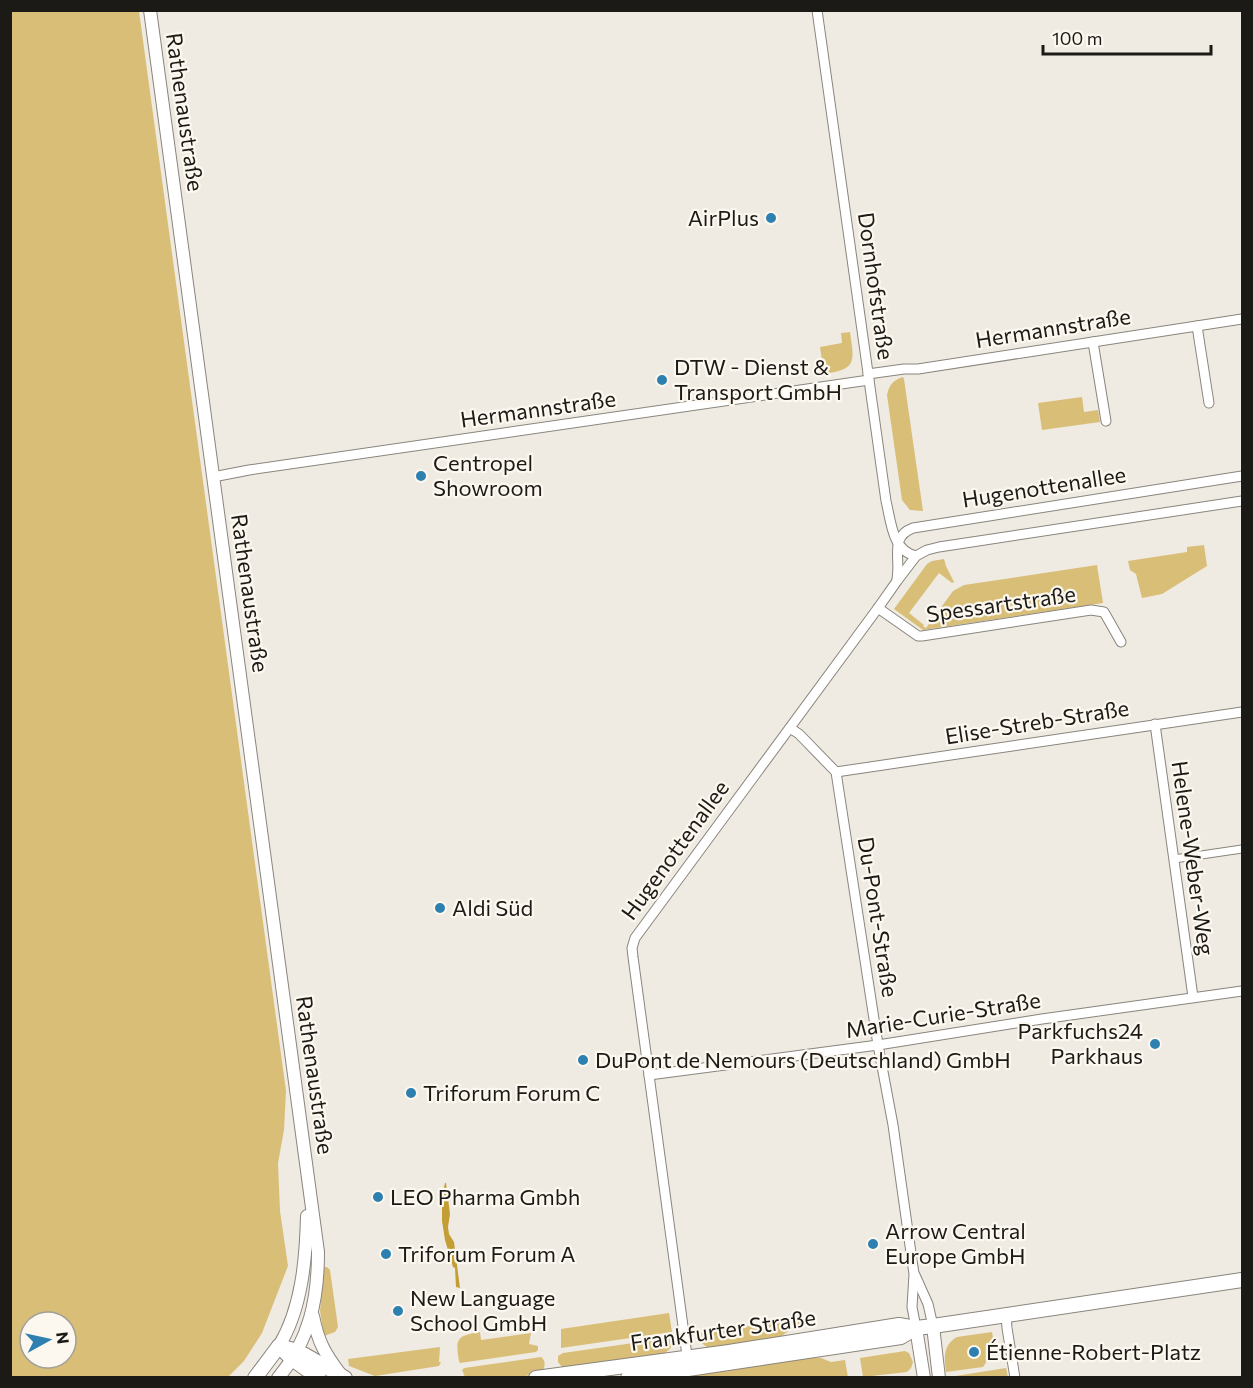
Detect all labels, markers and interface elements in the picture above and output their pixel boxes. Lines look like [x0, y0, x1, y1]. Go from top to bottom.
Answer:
scale bar [1043, 18, 1211, 56]
text: 100 m [1052, 27, 1102, 49]
street label: Rathenaustraße [161, 31, 210, 193]
place label: AirPlus [688, 204, 759, 231]
street label: Dornhofstraße [853, 210, 900, 361]
marker: AirPlus [764, 211, 778, 225]
street label: Hermannstraße [973, 302, 1132, 353]
place label: DTW - Dienst & Transport GmbH [674, 353, 842, 405]
marker: DTW - Dienst & Transport GmbH [655, 373, 669, 387]
street label: Hermannstraße [458, 384, 617, 433]
place label: Centropel Showroom [433, 449, 543, 501]
street label: Hugenottenallee [960, 460, 1128, 513]
marker: Centropel Showroom [414, 469, 428, 483]
street label: Rathenaustraße [226, 512, 275, 674]
street label: Spessartstraße [924, 580, 1077, 627]
street label: Elise-Streb-Straße [943, 694, 1131, 749]
street label: Helene-Weber-Weg [1166, 759, 1221, 957]
street label: Hugenottenallee [615, 775, 734, 925]
street label: Du-Pont-Straße [852, 835, 904, 999]
place label: Aldi Süd [452, 894, 533, 921]
marker: Aldi Süd [433, 901, 447, 915]
street label: Marie-Curie-Straße [843, 986, 1042, 1043]
street label: Rathenaustraße [291, 994, 340, 1156]
place label: Parkfuchs24 Parkhaus [1017, 1017, 1143, 1069]
marker: Parkfuchs24 Parkhaus [1148, 1037, 1162, 1051]
place label: DuPont de Nemours (Deutschland) GmbH [595, 1046, 1011, 1073]
marker: DuPont de Nemours (Deutschland) GmbH [576, 1053, 590, 1067]
place label: Triforum Forum C [423, 1079, 600, 1106]
marker: Triforum Forum C [404, 1086, 418, 1100]
place label: LEO Pharma Gmbh [390, 1183, 580, 1210]
marker: LEO Pharma Gmbh [371, 1190, 385, 1204]
place label: Arrow Central Europe GmbH [885, 1217, 1026, 1269]
marker: Arrow Central Europe GmbH [866, 1237, 880, 1251]
place label: Triforum Forum A [398, 1240, 575, 1267]
marker: Triforum Forum A [379, 1247, 393, 1261]
place label: New Language School GmbH [410, 1284, 555, 1336]
street label: Frankfurter Straße [629, 1303, 817, 1356]
marker: New Language School GmbH [391, 1304, 405, 1318]
north arrow [18, 1310, 78, 1370]
text: N [53, 1331, 74, 1345]
place label: Étienne-Robert-Platz [986, 1338, 1201, 1365]
marker: Étienne-Robert-Platz [967, 1345, 981, 1359]

